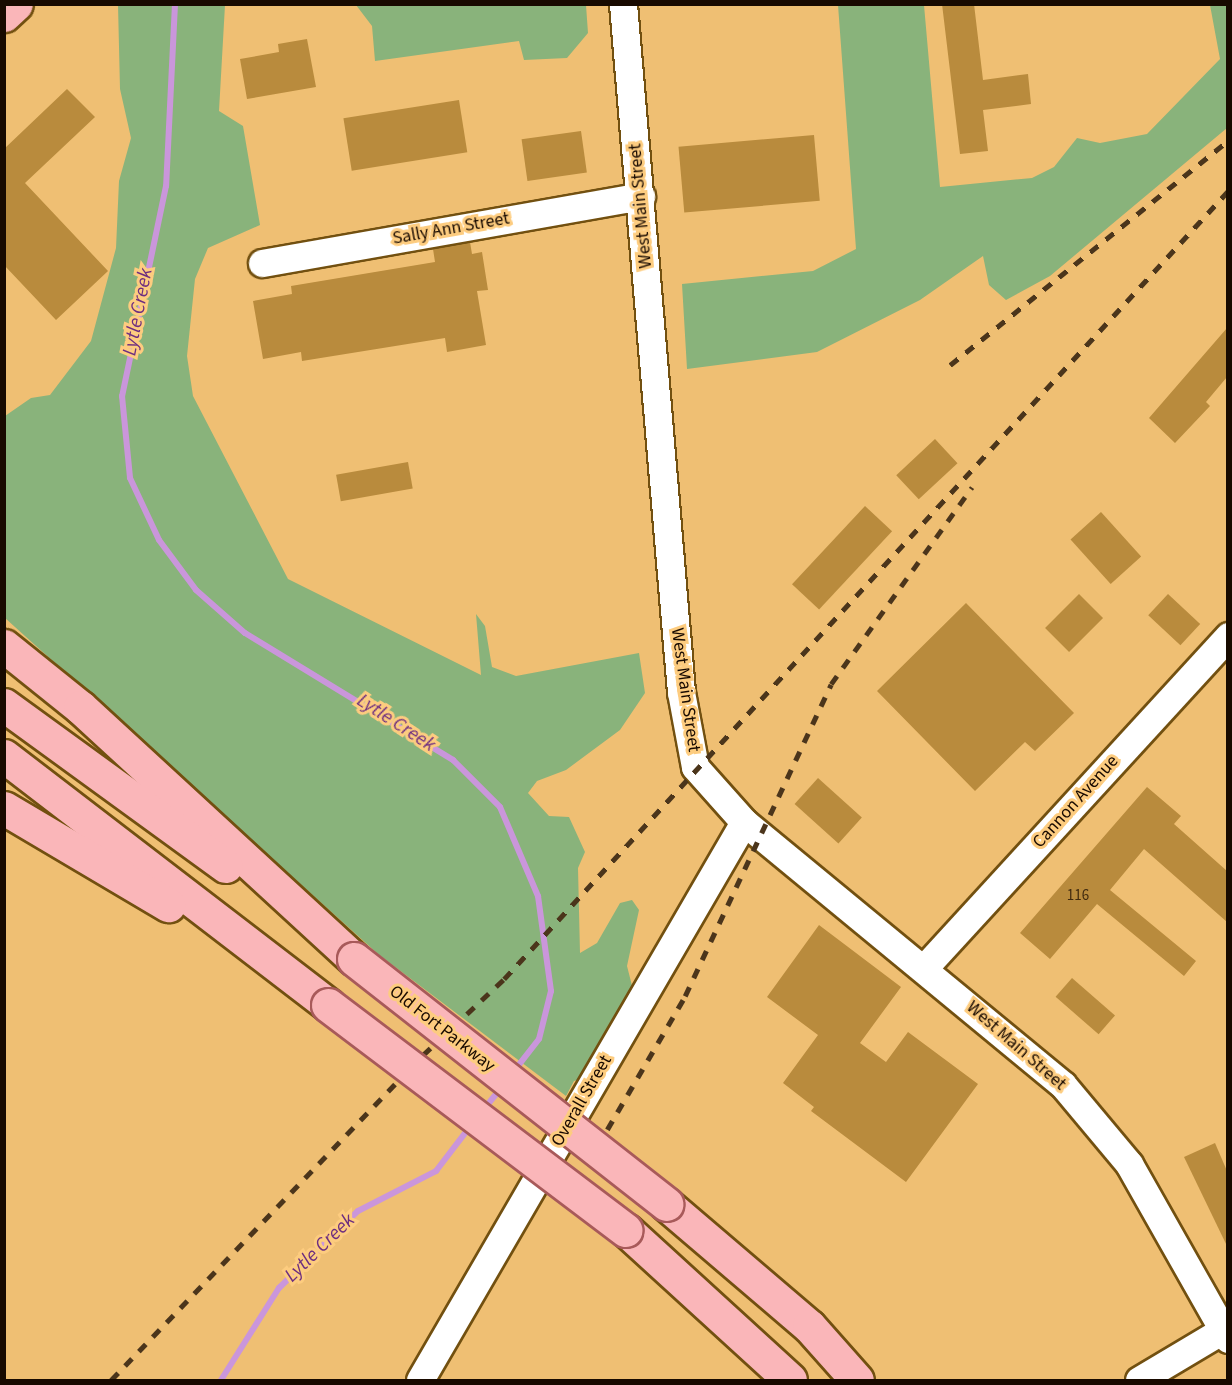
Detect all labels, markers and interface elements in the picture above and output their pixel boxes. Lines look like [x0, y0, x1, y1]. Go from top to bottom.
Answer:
street label: West Main Street [625, 143, 657, 269]
street label: Sally Ann Street [391, 208, 511, 250]
water label: Lytle Creek [118, 266, 158, 358]
street label: West Main Street [666, 627, 704, 753]
water label: Lytle Creek [352, 689, 440, 757]
street label: Cannon Avenue [1029, 751, 1123, 853]
house number: 116 [1067, 887, 1089, 905]
street label: Old Fort Parkway [385, 981, 499, 1077]
street label: West Main Street [962, 997, 1070, 1095]
street label: Overall Street [547, 1051, 617, 1151]
water label: Lytle Creek [280, 1209, 360, 1287]

